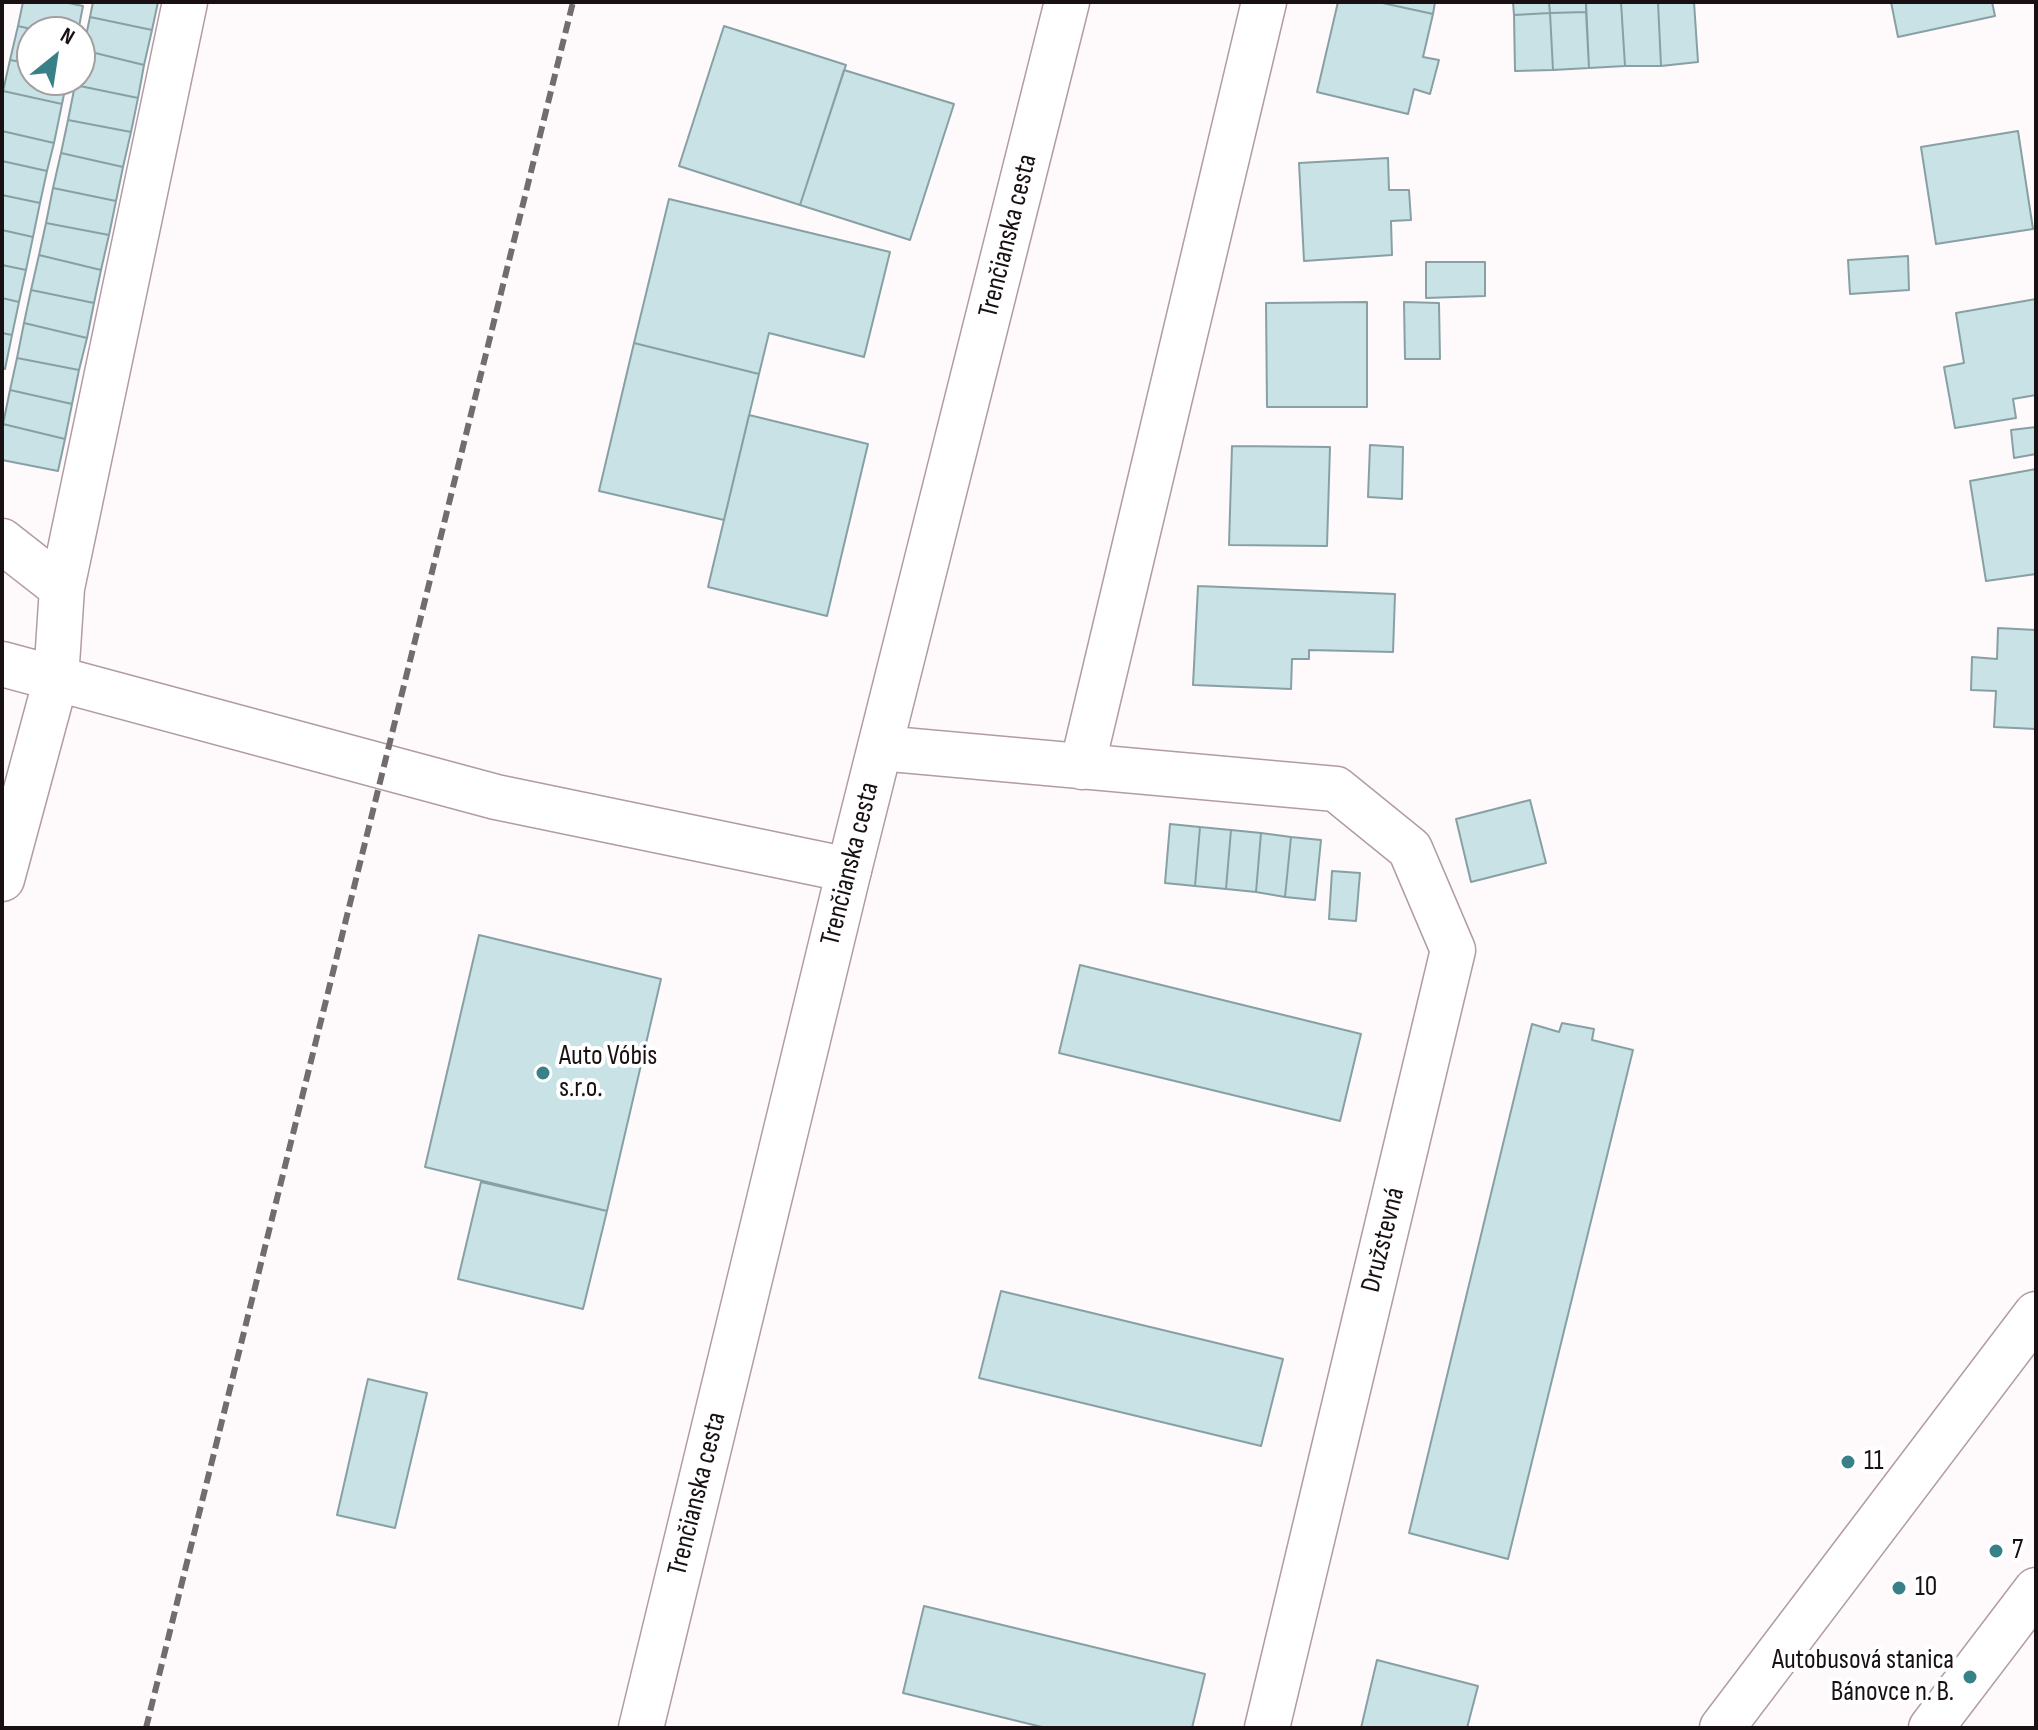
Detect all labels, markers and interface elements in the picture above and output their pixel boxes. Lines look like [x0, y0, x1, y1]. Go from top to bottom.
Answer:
north arrow [16, 16, 96, 96]
text: N [55, 22, 79, 51]
street label: Trenčianska cesta [973, 151, 1045, 321]
street label: Trenčianska cesta [815, 779, 887, 949]
place label: Auto Vóbis s.r.o. [559, 1040, 657, 1106]
marker: Auto Vóbis s.r.o. [534, 1064, 552, 1082]
street label: Družstevná [1355, 1184, 1413, 1296]
street label: Trenčianska cesta [662, 1409, 734, 1579]
place label: 11 [1864, 1445, 1884, 1479]
marker: 11 [1839, 1453, 1857, 1471]
place label: 7 [2012, 1534, 2023, 1568]
marker: 7 [1987, 1542, 2005, 1560]
place label: 10 [1915, 1571, 1937, 1605]
marker: 10 [1890, 1579, 1908, 1597]
place label: Autobusová stanica Bánovce n. B. [1772, 1644, 1954, 1710]
marker: Autobusová stanica Bánovce n. B. [1961, 1668, 1979, 1686]

